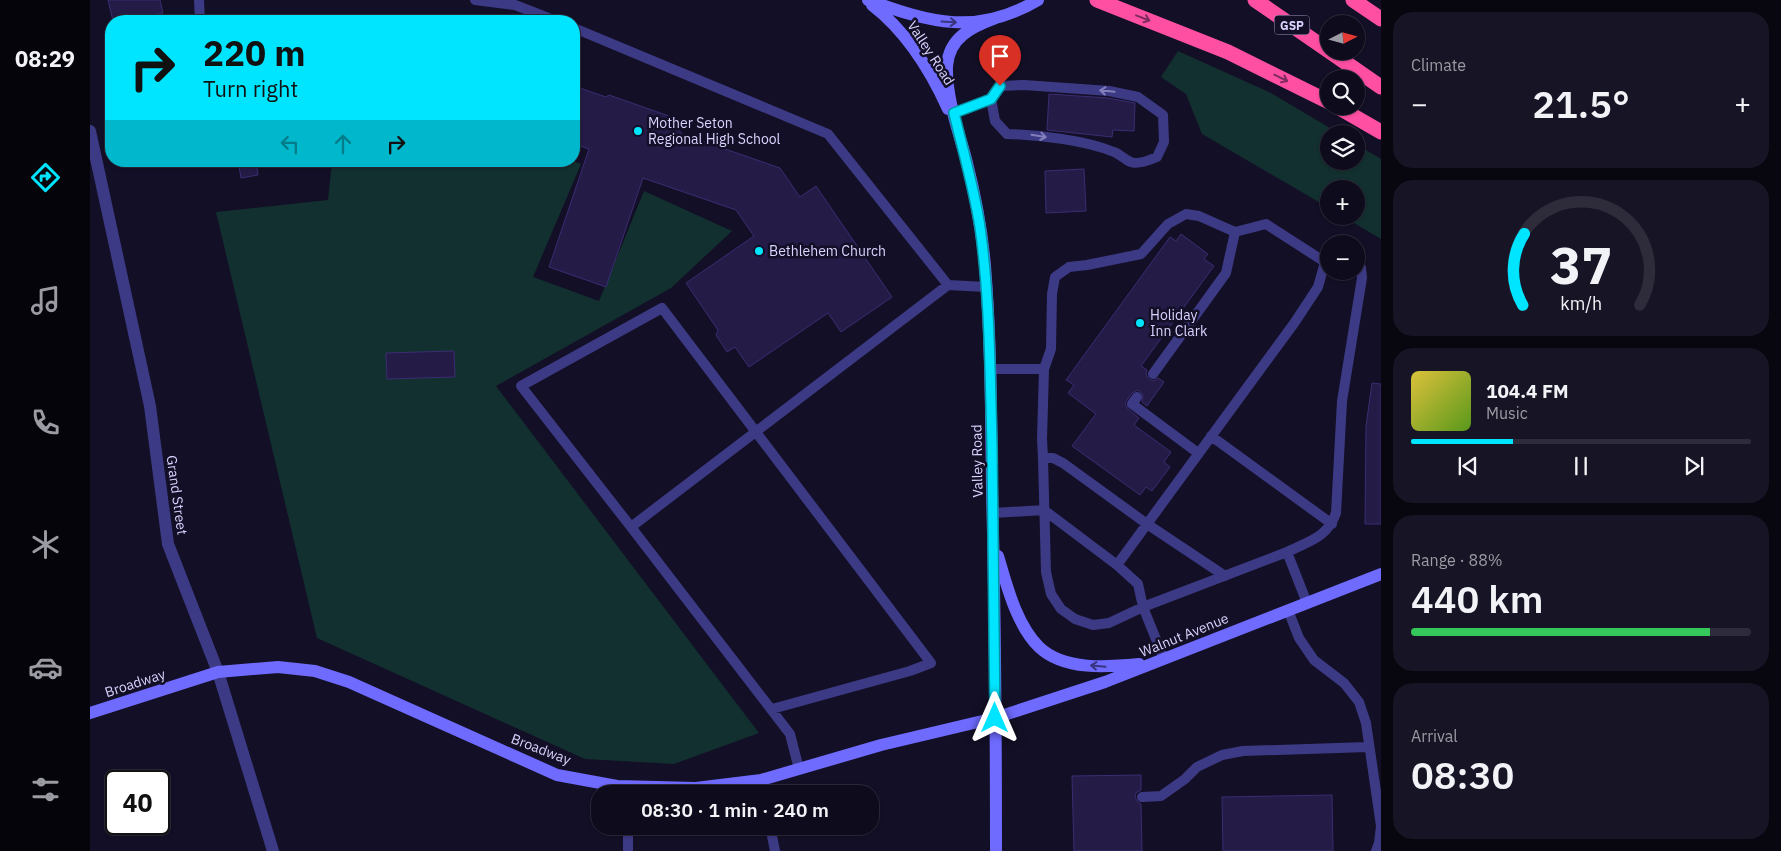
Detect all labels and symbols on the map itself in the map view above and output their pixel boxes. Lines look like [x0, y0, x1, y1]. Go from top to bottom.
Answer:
one-way arrow [1134, 14, 1150, 23]
north arrow [1320, 15, 1365, 60]
road number: GSP [1274, 16, 1310, 34]
street label: Valley Road [904, 17, 958, 89]
one-way arrow [940, 18, 956, 27]
pin [979, 35, 1021, 86]
one-way arrow [1274, 74, 1289, 84]
one-way arrow [1099, 86, 1115, 96]
place label: Mother Seton Regional High School [648, 114, 781, 148]
marker: Mother Seton Regional High School [632, 125, 644, 137]
one-way arrow [1030, 132, 1046, 142]
place label: Bethlehem Church [769, 242, 886, 260]
marker: Bethlehem Church [753, 245, 765, 257]
place label: Holiday Inn Clark [1150, 306, 1208, 340]
marker: Holiday Inn Clark [1134, 317, 1146, 329]
street label: Valley Road [967, 424, 987, 498]
street label: Grand Street [163, 454, 191, 536]
street label: Walnut Avenue [1137, 609, 1231, 661]
one-way arrow [1090, 661, 1106, 670]
street label: Broadway [102, 665, 168, 701]
position arrow [968, 691, 1020, 743]
street label: Broadway [509, 729, 573, 769]
speed limit sign: 40 [105, 770, 170, 835]

